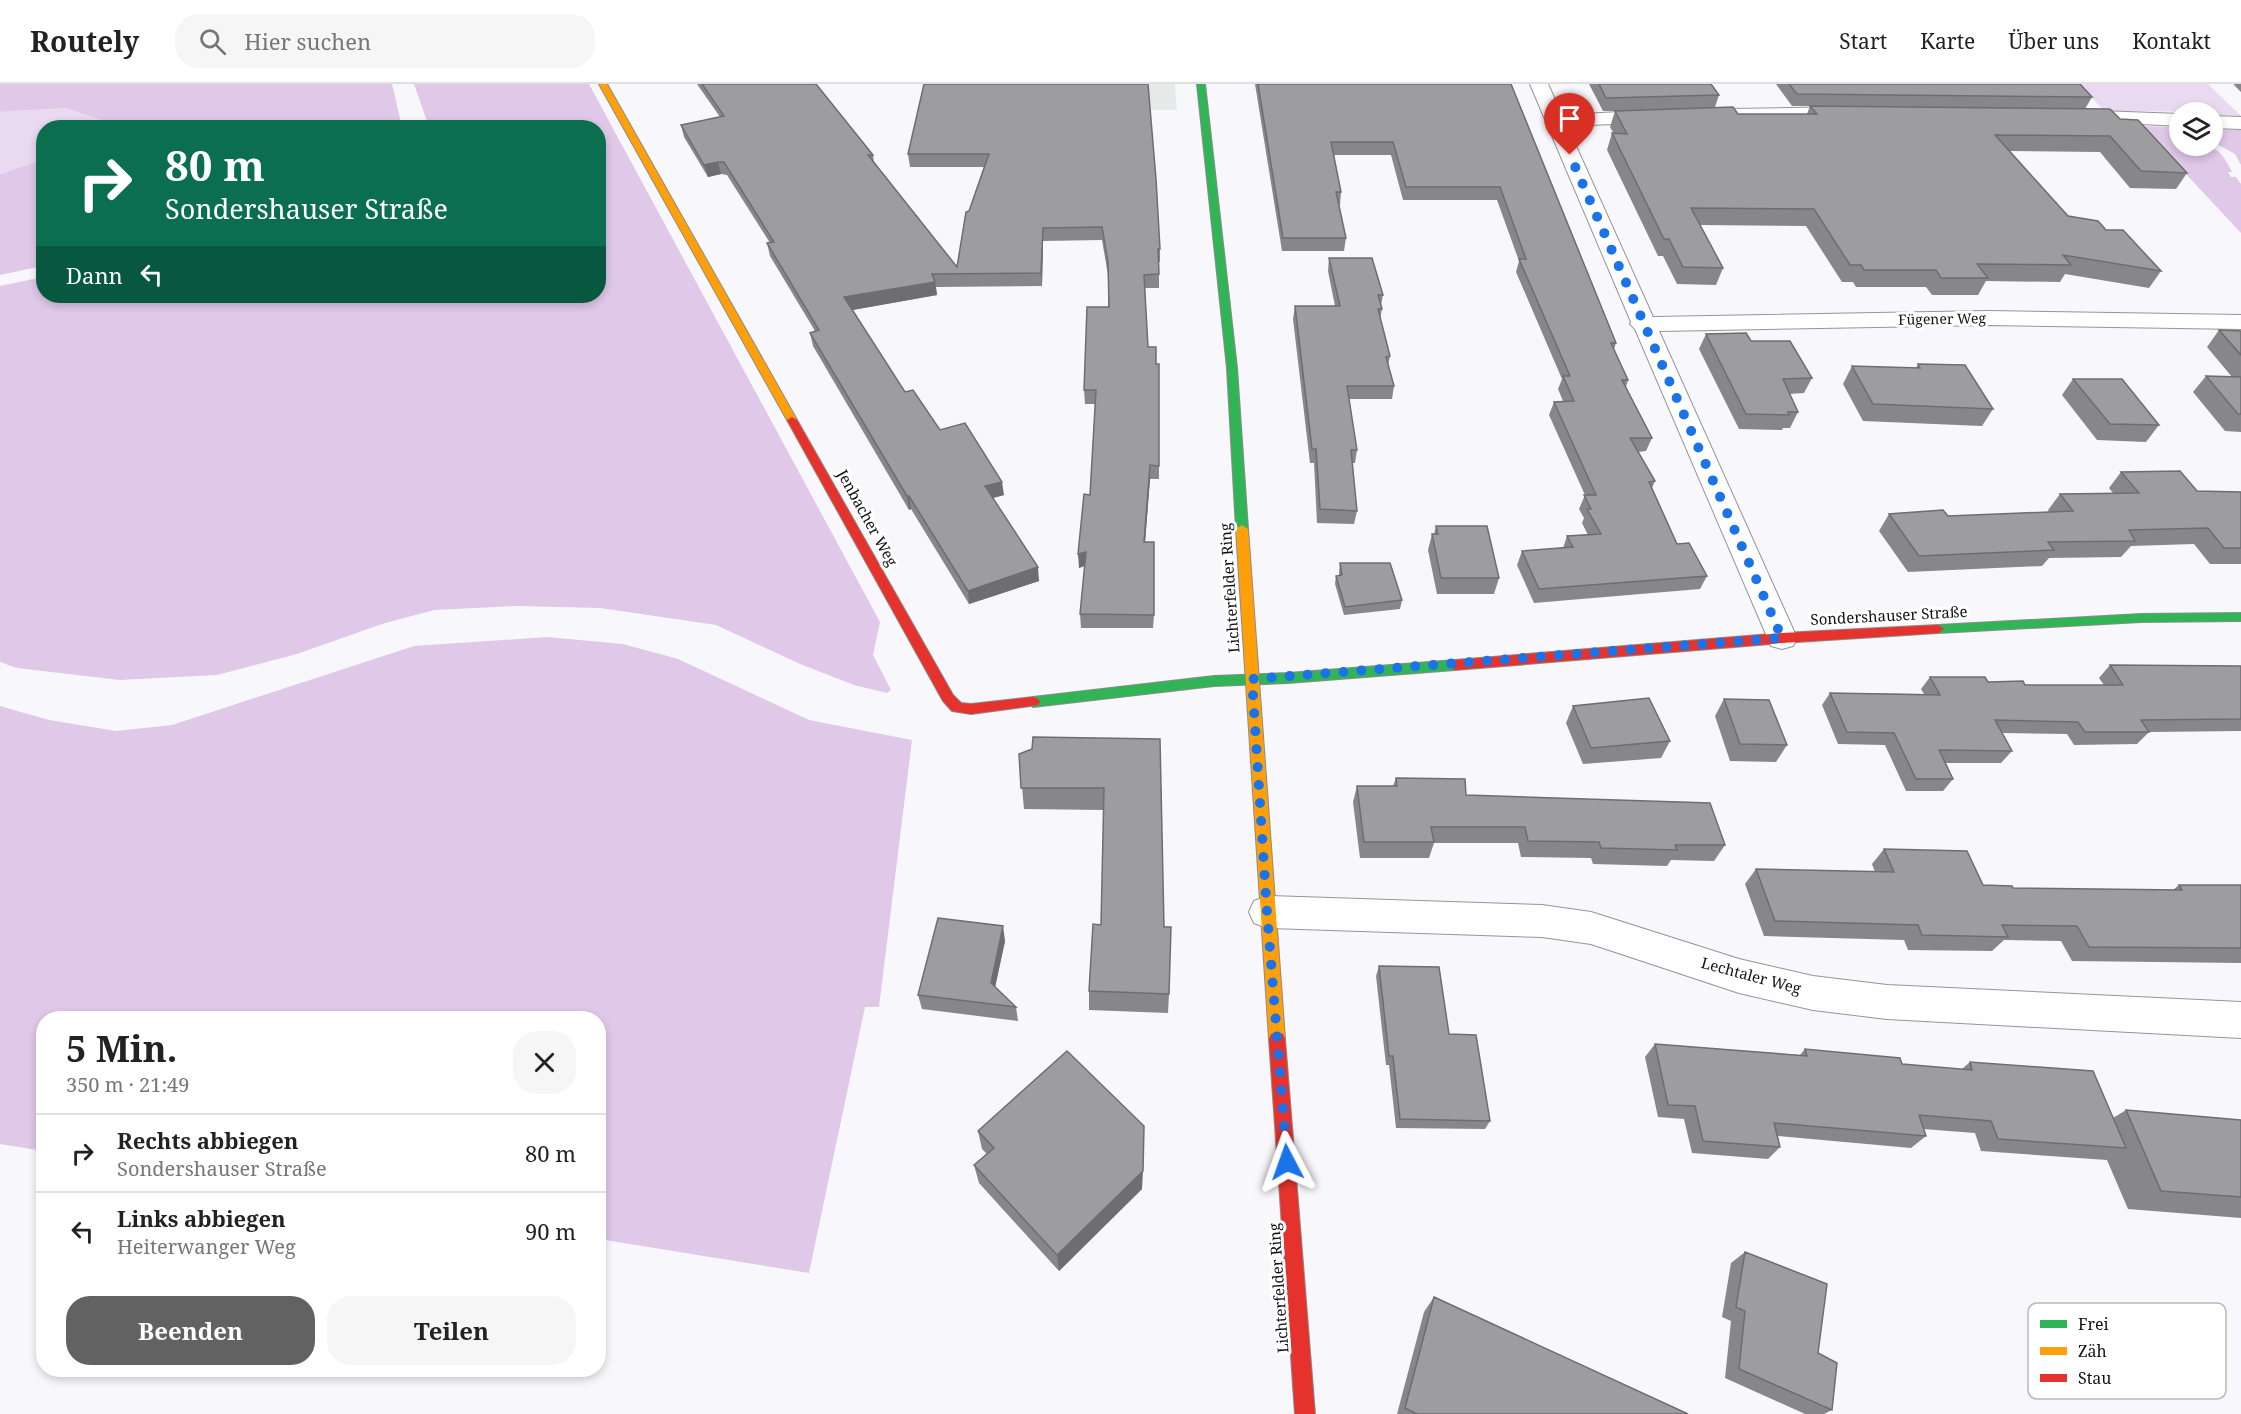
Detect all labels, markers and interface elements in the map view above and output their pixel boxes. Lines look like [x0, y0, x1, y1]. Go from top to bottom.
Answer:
search box [175, 14, 595, 68]
text: Routely [30, 22, 139, 60]
icon: search [196, 25, 229, 58]
text: Hier suchen [244, 26, 371, 56]
text: Start [1839, 27, 1887, 55]
text: Karte [1920, 27, 1975, 55]
text: Über uns [2008, 27, 2099, 55]
text: Kontakt [2132, 27, 2211, 55]
pin [1544, 93, 1595, 155]
icon: arrive [1553, 102, 1586, 135]
map controls [2169, 102, 2223, 156]
button: layers [2169, 102, 2223, 156]
text: 80 m [165, 136, 265, 193]
icon: right [66, 144, 144, 222]
text: Sondershauser Straße [165, 190, 448, 227]
icon: left [135, 258, 168, 291]
text: Dann [66, 260, 123, 290]
street label: Fügener Weg [1898, 308, 1986, 329]
street label: Jenbacher Weg [833, 465, 903, 569]
street label: Lichterfelder Ring [1214, 522, 1244, 654]
street label: Sondershauser Straße [1810, 601, 1968, 629]
street label: Lechtaler Weg [1699, 952, 1803, 998]
text: 5 Min. [66, 1024, 177, 1073]
button: close [513, 1031, 576, 1094]
text: 350 m · 21:49 [66, 1071, 189, 1098]
text: Rechts abbiegen [117, 1125, 298, 1155]
position arrow [1255, 1130, 1319, 1194]
icon: right [66, 1137, 99, 1170]
text: 80 m [525, 1138, 576, 1168]
text: Sondershauser Straße [117, 1155, 327, 1182]
text: Links abbiegen [117, 1203, 286, 1233]
icon: left [66, 1215, 99, 1248]
text: 90 m [525, 1216, 576, 1246]
street label: Lichterfelder Ring [1263, 1222, 1293, 1354]
text: Heiterwanger Weg [117, 1233, 296, 1260]
button: Beenden [66, 1296, 315, 1365]
button: Teilen [327, 1296, 576, 1365]
legend [2028, 1303, 2226, 1399]
text: Frei [2078, 1313, 2109, 1335]
text: Zäh [2078, 1340, 2107, 1362]
text: Stau [2078, 1367, 2112, 1389]

